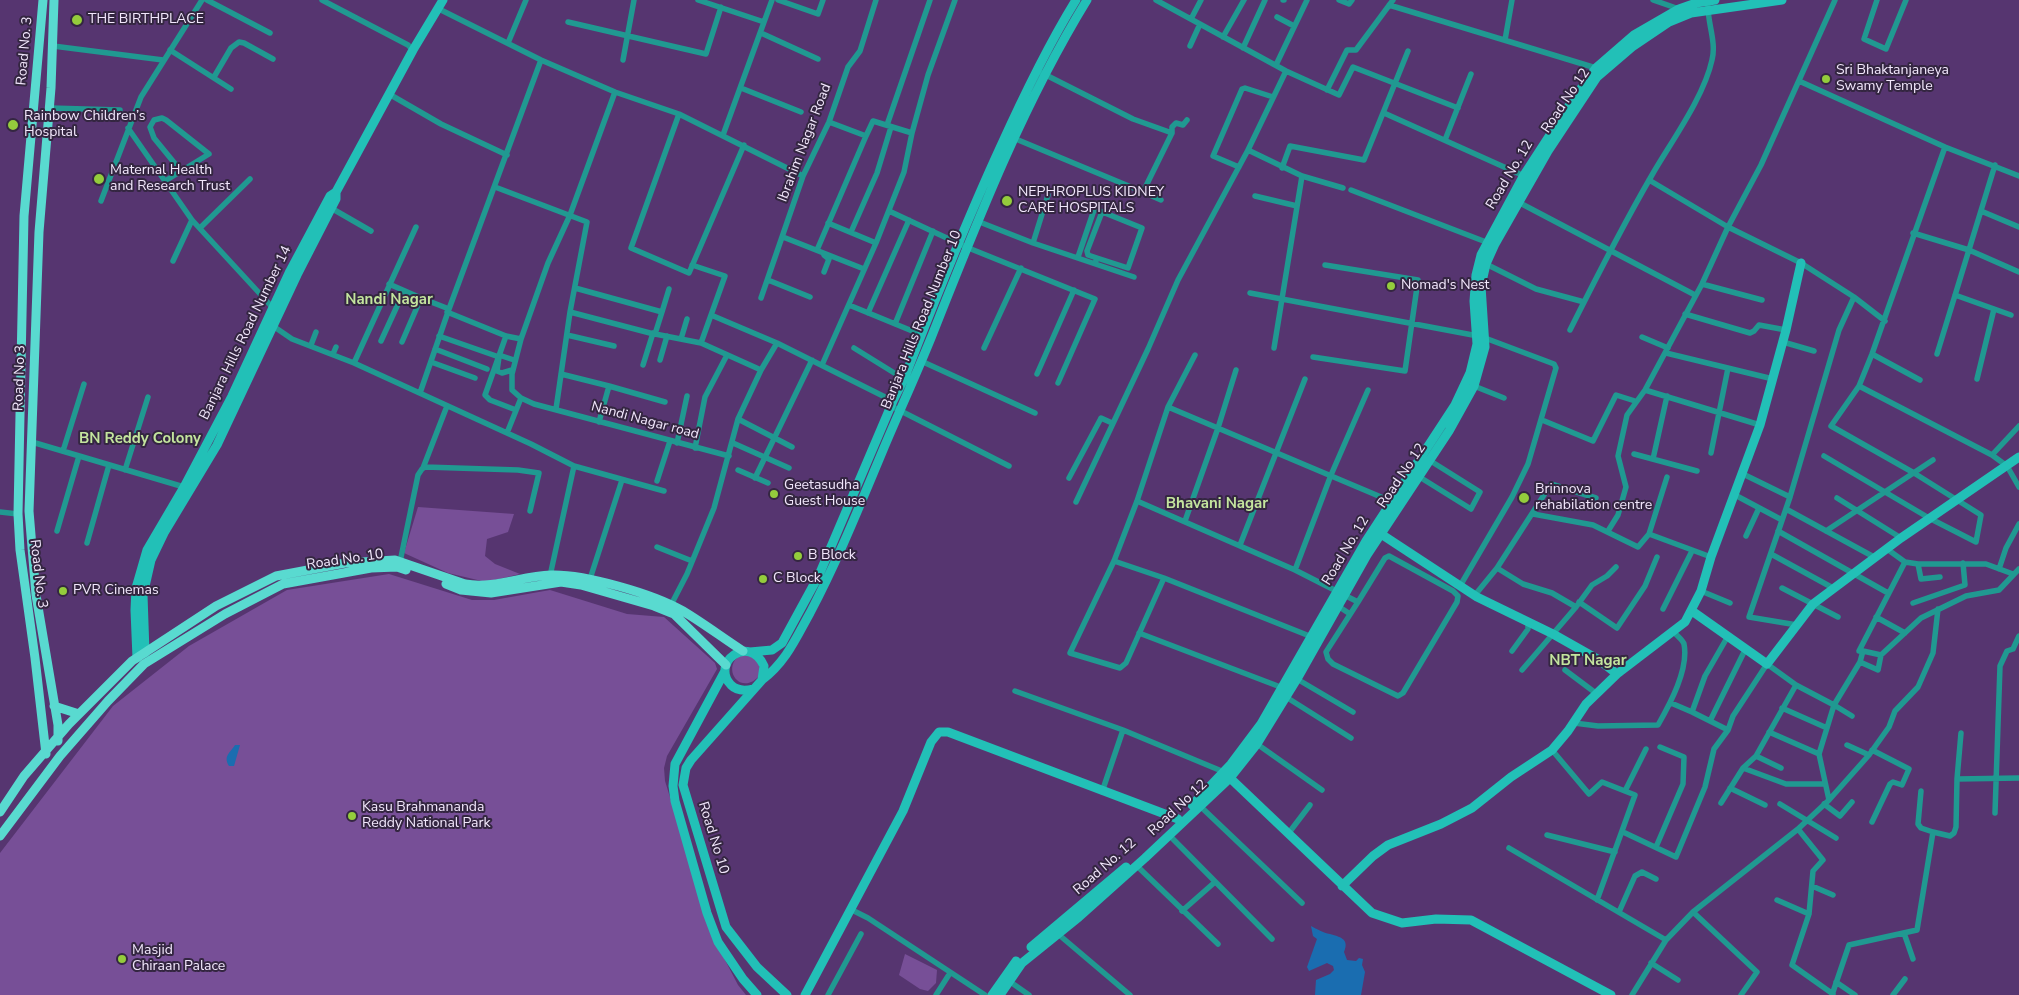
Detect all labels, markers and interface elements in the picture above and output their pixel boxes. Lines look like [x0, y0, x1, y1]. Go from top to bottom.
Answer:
place label: THE BIRTHPLACE [88, 12, 204, 28]
marker: THE BIRTHPLACE [70, 13, 84, 27]
street label: Road No. 3 [14, 16, 36, 86]
place label: Sri Bhaktanjaneya Swamy Temple [1836, 63, 1949, 95]
street label: Road No 12 [1538, 65, 1594, 137]
marker: Sri Bhaktanjaneya Swamy Temple [1820, 73, 1832, 85]
street label: Ibrahim Nagar Road [775, 81, 835, 205]
place label: Rainbow Children’s Hospital [24, 109, 146, 142]
marker: Rainbow Children’s Hospital [6, 118, 20, 132]
street label: Road No. 12 [1483, 137, 1537, 213]
place label: Maternal Health and Research Trust [110, 163, 230, 196]
marker: Maternal Health and Research Trust [92, 172, 106, 186]
place label: NEPHROPLUS KIDNEY CARE HOSPITALS [1018, 185, 1164, 218]
marker: NEPHROPLUS KIDNEY CARE HOSPITALS [1000, 194, 1014, 208]
street label: Banjara Hills Road Number 10 [878, 228, 966, 412]
street label: Banjara Hills Road Number 14 [197, 243, 295, 423]
place label: Nomad's Nest [1401, 278, 1490, 294]
marker: Nomad's Nest [1385, 280, 1397, 292]
district label: Nandi Nagar [345, 291, 433, 309]
street label: Road No 3 [10, 345, 30, 411]
street label: Nandi Nagar road [589, 399, 701, 443]
district label: BN Reddy Colony [79, 430, 201, 448]
street label: Road No 12 [1374, 440, 1430, 512]
place label: Geetasudha Guest House [784, 478, 865, 511]
place label: Brinnova rehabilation centre [1535, 482, 1652, 514]
marker: Geetasudha Guest House [768, 488, 780, 500]
marker: Brinnova rehabilation centre [1517, 491, 1531, 505]
district label: Bhavani Nagar [1166, 495, 1268, 513]
street label: Road No. 12 [1319, 513, 1373, 589]
street label: Road No. 3 [25, 539, 51, 609]
street label: Road No. 10 [305, 546, 385, 574]
place label: B Block [808, 548, 856, 564]
marker: B Block [792, 550, 804, 562]
place label: C Block [773, 571, 821, 587]
marker: C Block [757, 573, 769, 585]
place label: PVR Cinemas [73, 583, 159, 599]
marker: PVR Cinemas [57, 585, 69, 597]
district label: NBT Nagar [1549, 652, 1627, 670]
street label: Road No 12 [1145, 776, 1211, 840]
place label: Kasu Brahmananda Reddy National Park [362, 800, 491, 832]
street label: Road No 10 [694, 800, 732, 876]
marker: Kasu Brahmananda Reddy National Park [346, 810, 358, 822]
street label: Road No. 12 [1070, 835, 1140, 899]
place label: Masjid Chiraan Palace [132, 943, 225, 976]
marker: Masjid Chiraan Palace [116, 953, 128, 965]

